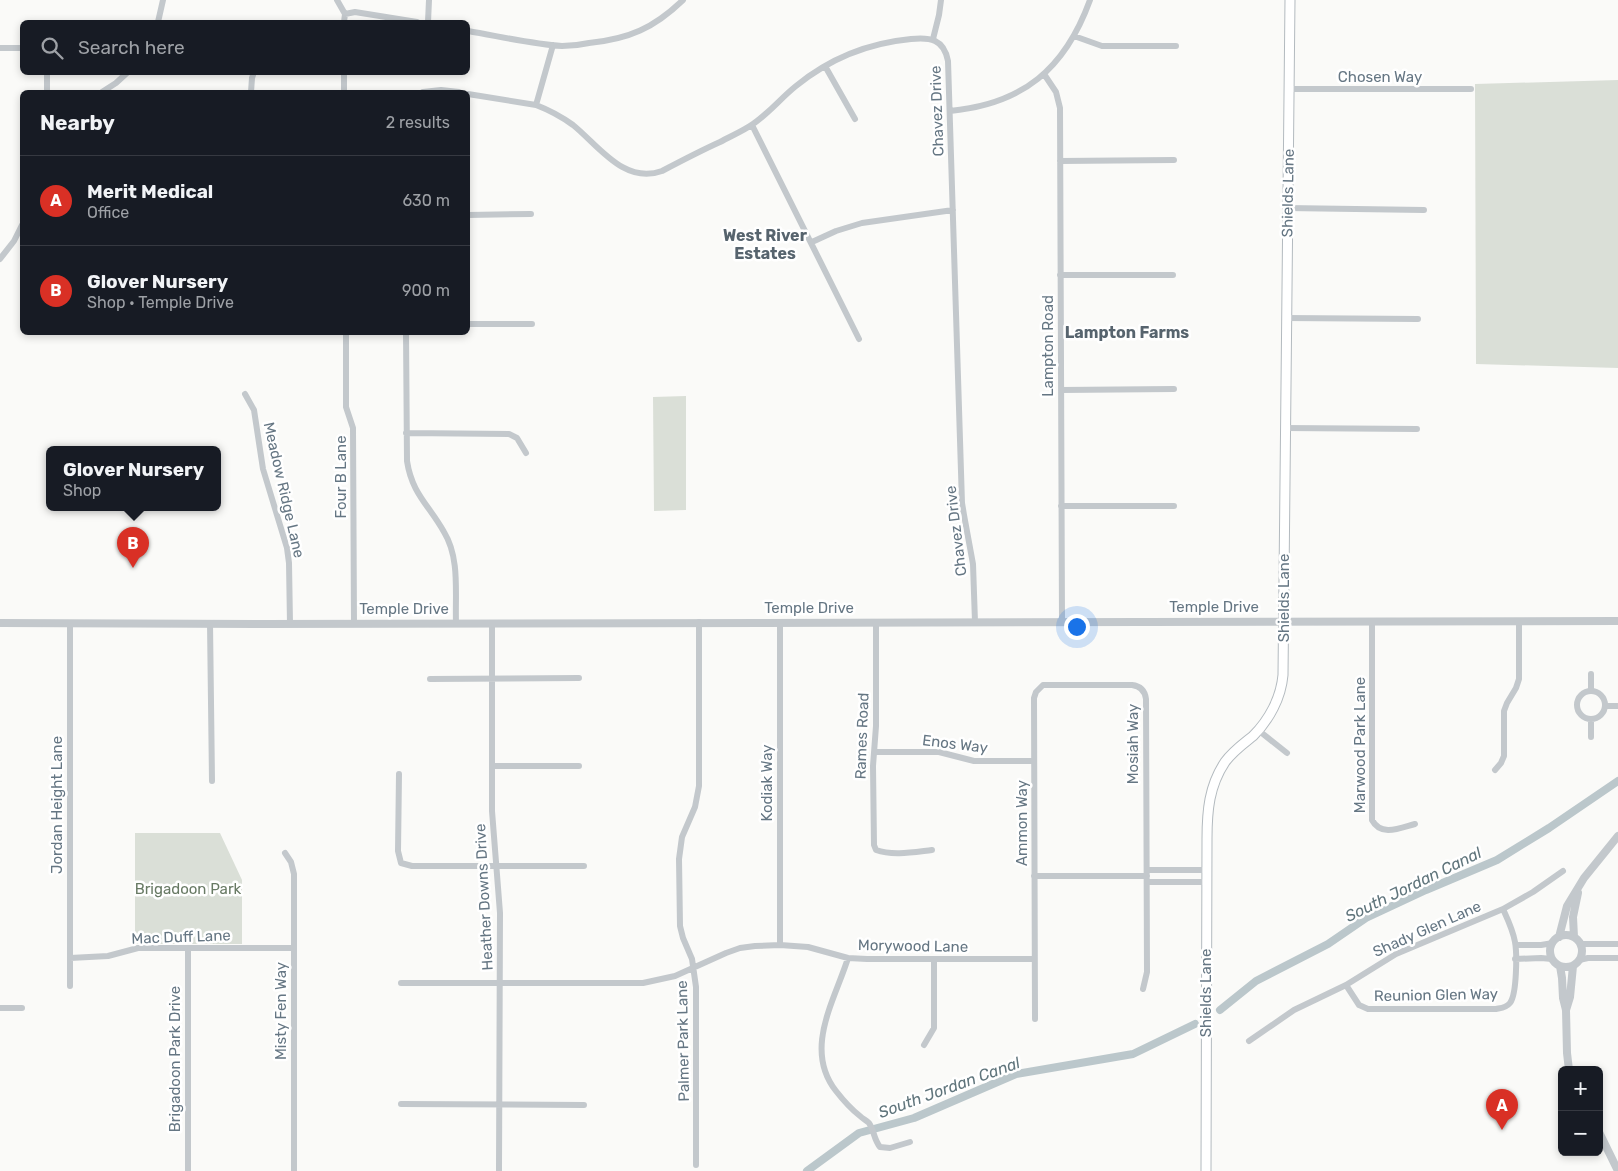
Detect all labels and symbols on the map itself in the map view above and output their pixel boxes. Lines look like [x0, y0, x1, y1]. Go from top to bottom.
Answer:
street label: Chavez Drive [926, 65, 948, 157]
street label: Chosen Way [1338, 68, 1422, 86]
street label: Shields Lane [1278, 149, 1298, 237]
district label: West River Estates [723, 226, 808, 263]
street label: Lampton Road [1039, 295, 1057, 397]
district label: Lampton Farms [1065, 323, 1189, 342]
street label: Meadow Ridge Lane [260, 420, 308, 560]
street label: Four B Lane [332, 435, 350, 519]
street label: Chavez Drive [942, 485, 970, 577]
pin: B [117, 527, 149, 568]
street label: Shields Lane [1275, 554, 1293, 642]
street label: Temple Drive [1169, 598, 1259, 616]
street label: Temple Drive [764, 599, 854, 617]
street label: Temple Drive [359, 600, 449, 618]
your location [1064, 614, 1090, 640]
street label: Marwood Park Lane [1351, 677, 1369, 813]
street label: Rames Road [851, 692, 873, 780]
street label: Mosiah Way [1124, 704, 1142, 784]
street label: Enos Way [921, 731, 989, 757]
street label: Jordan Height Lane [48, 736, 66, 874]
street label: Kodiak Way [758, 744, 776, 822]
street label: Ammon Way [1013, 780, 1031, 866]
street label: Heather Downs Drive [471, 823, 497, 971]
water label: South Jordan Canal [1342, 843, 1486, 926]
park label: Brigadoon Park [135, 880, 242, 898]
street label: Shady Glen Lane [1370, 897, 1484, 961]
street label: Mac Duff Lane [131, 926, 231, 948]
street label: Morywood Lane [858, 936, 968, 956]
street label: Shields Lane [1197, 949, 1215, 1037]
street label: Misty Fen Way [272, 962, 290, 1060]
street label: Palmer Park Lane [673, 980, 693, 1102]
street label: Reunion Glen Way [1374, 985, 1498, 1005]
street label: Brigadoon Park Drive [166, 986, 184, 1132]
water label: South Jordan Canal [876, 1053, 1024, 1122]
pin: A [1486, 1089, 1518, 1130]

